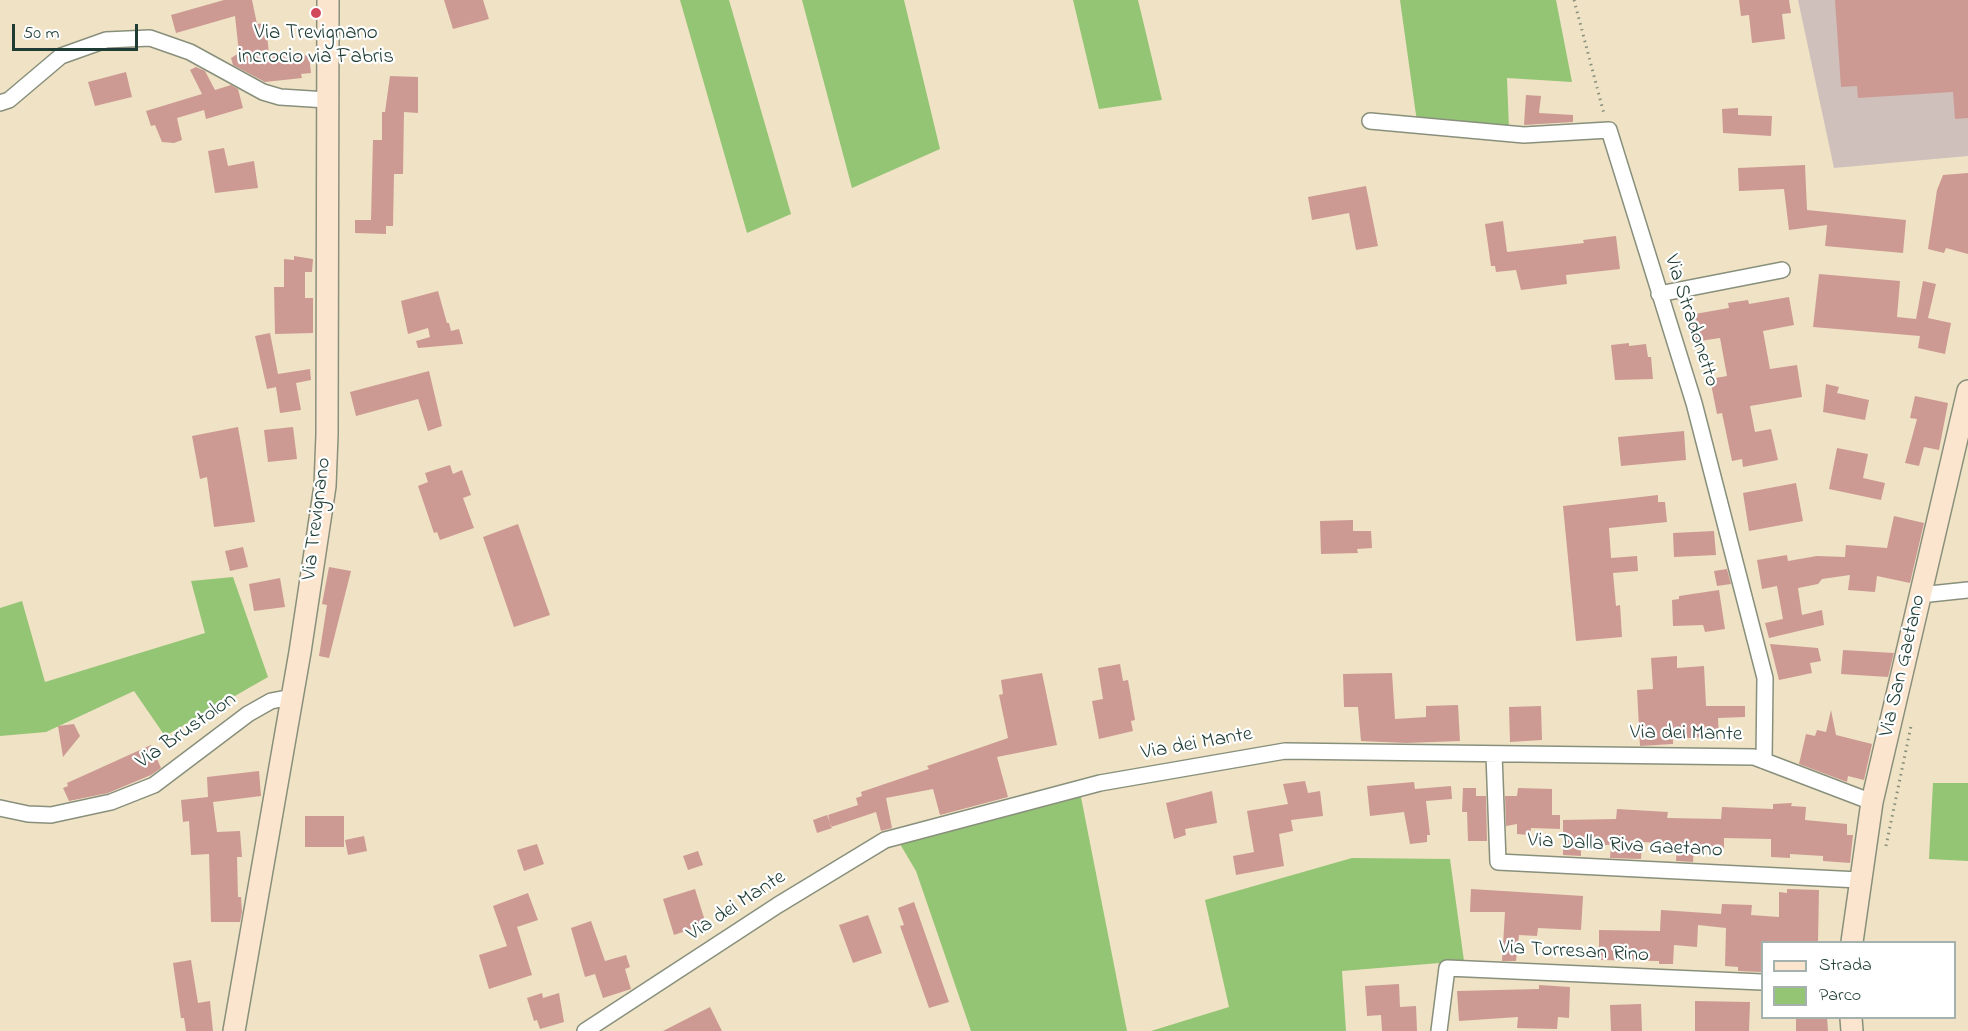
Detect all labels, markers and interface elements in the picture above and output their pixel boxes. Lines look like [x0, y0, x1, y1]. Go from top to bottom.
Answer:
marker: Via Trevignano incrocio via Fabris [309, 6, 323, 20]
scale bar [15, 12, 141, 50]
text: 50 m [23, 21, 60, 47]
place label: Via Trevignano incrocio via Fabris [238, 22, 394, 72]
street label: Via Stradonetto [1657, 252, 1723, 390]
street label: Via Trevignano [298, 456, 338, 582]
street label: Via San Gaetano [1875, 592, 1933, 740]
street label: Via Brustolon [132, 688, 242, 776]
street label: Via dei Mante [1630, 721, 1742, 749]
street label: Via dei Mante [1139, 723, 1255, 767]
street label: Via Dalla Riva Gaetano [1527, 829, 1723, 865]
street label: Via dei Mante [683, 866, 791, 948]
street label: Via Torresan Rino [1498, 936, 1650, 970]
legend [1761, 941, 1956, 1019]
text: Strada [1819, 953, 1872, 979]
text: Parco [1819, 983, 1861, 1009]

